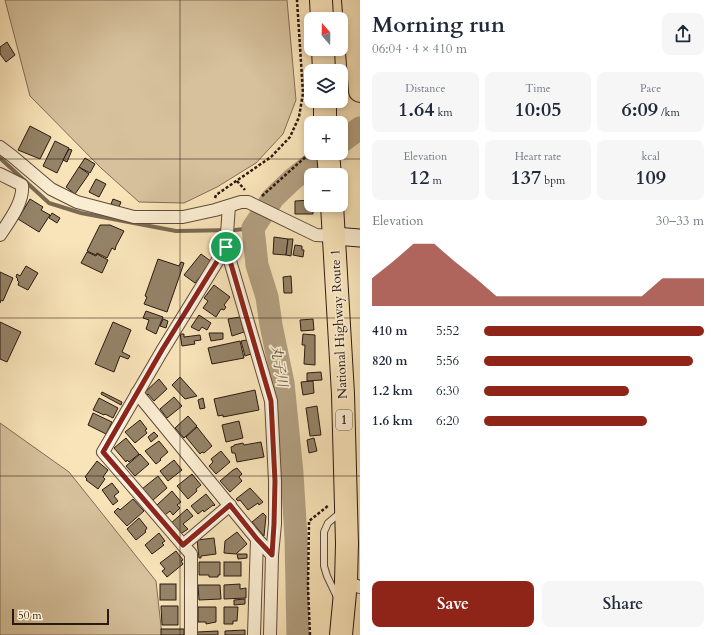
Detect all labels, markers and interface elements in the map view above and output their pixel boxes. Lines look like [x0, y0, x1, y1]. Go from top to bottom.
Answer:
text: Morning run [372, 10, 505, 40]
north arrow [304, 12, 348, 56]
map controls [304, 12, 348, 212]
button: share [662, 13, 704, 55]
text: 06:04 · 4 × 410 m [372, 40, 467, 58]
button: layers [304, 64, 348, 108]
text: Distance [405, 81, 445, 96]
text: Time [525, 81, 551, 96]
text: Pace [640, 81, 661, 96]
text: 1.64 [398, 96, 435, 123]
text: 10:05 [515, 96, 561, 123]
text: 6:09 [622, 96, 658, 123]
text: km [435, 105, 453, 120]
text: /km [658, 105, 680, 120]
button: + [304, 116, 348, 160]
text: Elevation [403, 149, 447, 164]
text: Heart rate [515, 149, 561, 164]
text: kcal [641, 149, 660, 164]
text: 12 [409, 164, 429, 191]
text: 137 [511, 164, 541, 191]
text: 109 [635, 164, 666, 191]
button: − [304, 168, 348, 212]
text: m [429, 173, 442, 188]
text: bpm [541, 173, 565, 188]
text: Elevation [372, 212, 424, 230]
text: 30–33 m [656, 212, 704, 230]
pin [209, 230, 243, 264]
icon: arrive [215, 236, 237, 258]
street label: National Highway Route 1 [326, 249, 352, 399]
text: 410 m [372, 322, 407, 340]
text: 5:52 [436, 322, 459, 340]
water label: 丸子川 [266, 344, 292, 390]
text: 820 m [372, 352, 407, 370]
text: 5:56 [436, 352, 459, 370]
text: 1.2 km [372, 382, 413, 400]
text: 6:30 [436, 382, 459, 400]
road number: 1 [336, 410, 352, 430]
text: 1.6 km [372, 412, 413, 430]
text: 6:20 [436, 412, 459, 430]
button: Save [372, 581, 534, 627]
button: Share [542, 581, 704, 627]
scale bar [12, 607, 109, 626]
text: 50 m [18, 608, 42, 623]

